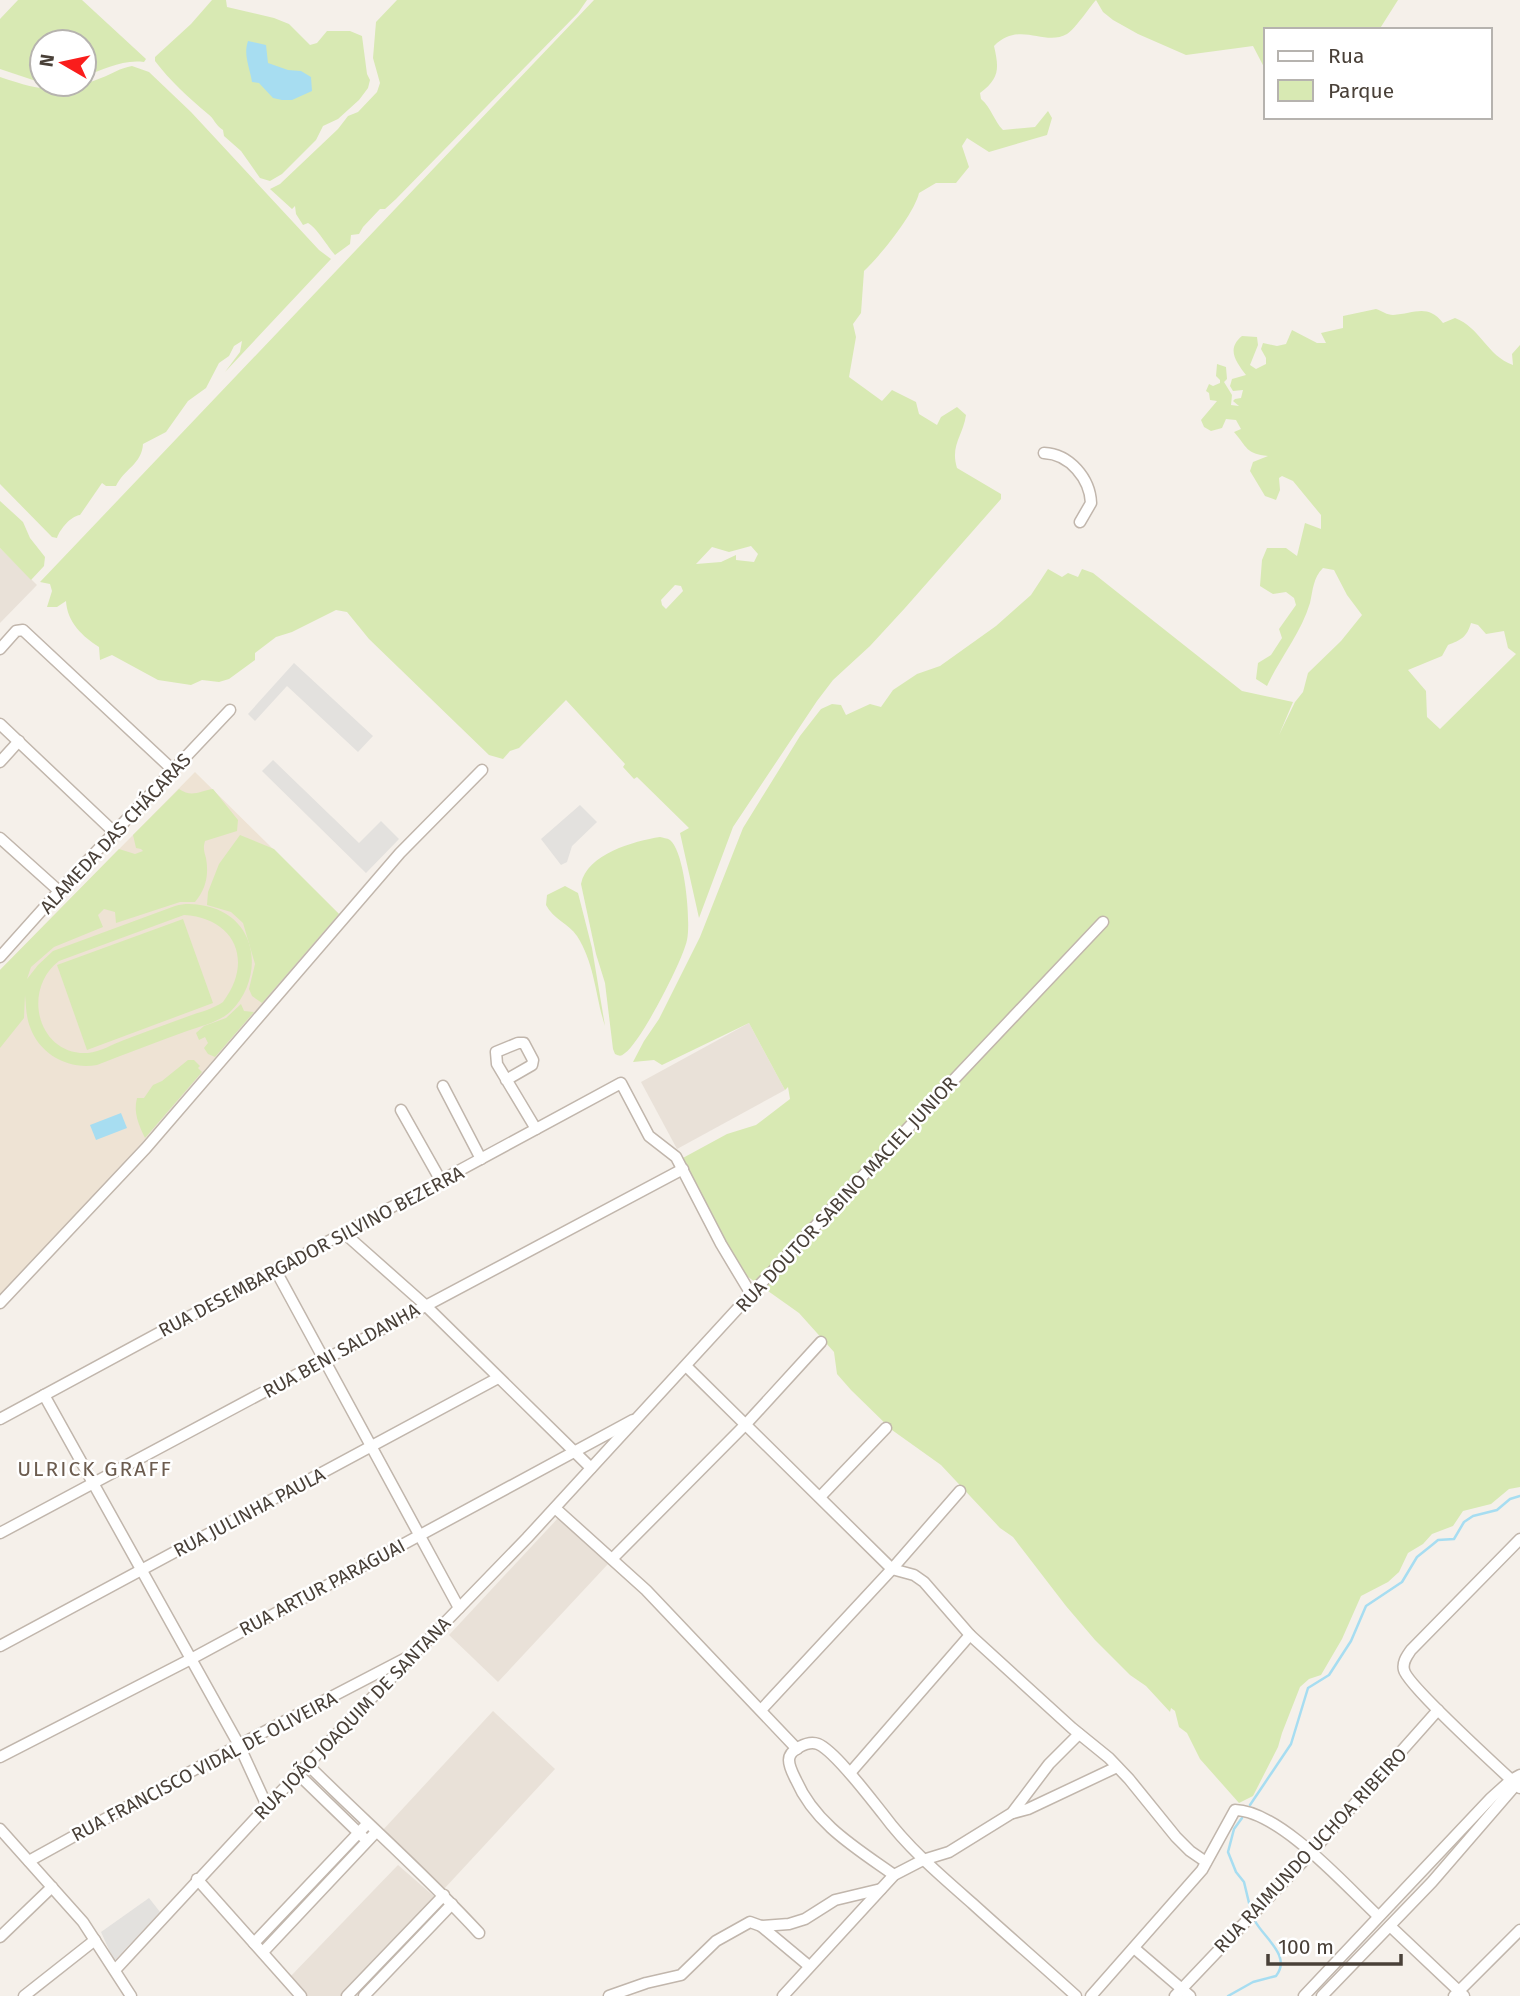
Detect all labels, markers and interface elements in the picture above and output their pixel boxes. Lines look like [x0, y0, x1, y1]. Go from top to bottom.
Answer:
north arrow [28, 28, 98, 98]
legend [1264, 28, 1492, 119]
text: Rua [1328, 43, 1364, 69]
text: N [34, 52, 59, 68]
text: Parque [1328, 78, 1394, 104]
street label: ALAMEDA DAS CHÁCARAS [35, 748, 196, 918]
street label: RUA DOUTOR SABINO MACIEL JUNIOR [731, 1071, 962, 1317]
street label: RUA DESEMBARGADOR SILVINO BEZERRA [155, 1161, 468, 1342]
street label: RUA BENI SALDANHA [259, 1298, 424, 1403]
district label: ULRICK GRAFF [17, 1456, 173, 1482]
street label: RUA JULINHA PAULA [169, 1463, 329, 1562]
street label: RUA ARTUR PARAGUAI [235, 1534, 409, 1641]
street label: RUA JOÃO JOAQUIM DE SANTANA [249, 1612, 456, 1825]
street label: RUA FRANCISCO VIDAL DE OLIVEIRA [68, 1686, 341, 1846]
street label: RUA RAIMUNDO UCHOA RIBEIRO [1209, 1743, 1412, 1958]
scale bar [1268, 1923, 1401, 1967]
text: 100 m [1278, 1934, 1334, 1960]

